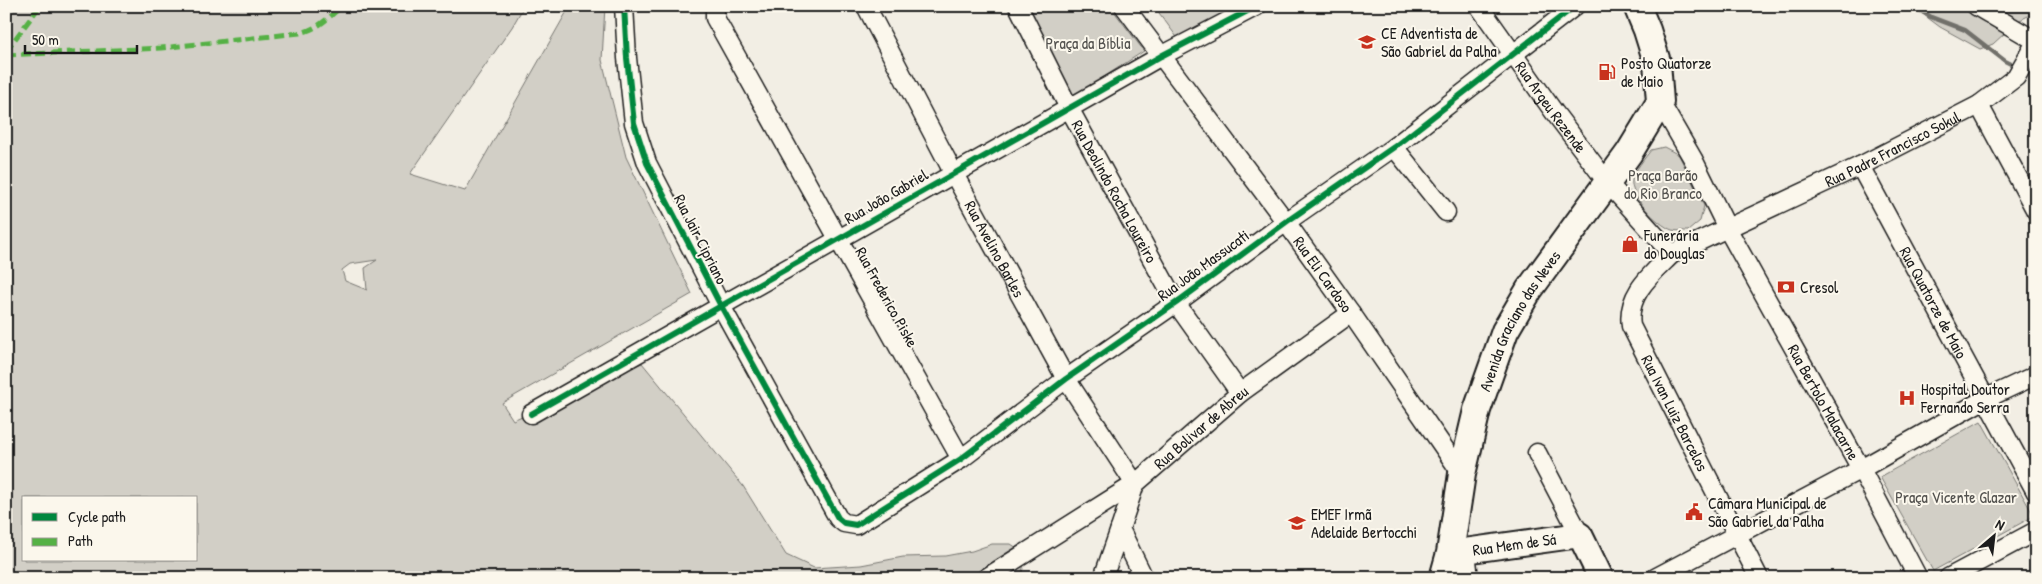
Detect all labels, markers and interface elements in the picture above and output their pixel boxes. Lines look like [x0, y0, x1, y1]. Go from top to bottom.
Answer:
scale bar [25, 22, 138, 54]
place label: CE Adventista de São Gabriel da Palha [1381, 22, 1497, 62]
text: 50 m [32, 29, 59, 50]
park label: Praça da Bíblia [1046, 32, 1130, 54]
school or university icon: CE Adventista de São Gabriel da Palha [1357, 32, 1377, 52]
place label: Posto Quatorze de Maio [1621, 52, 1712, 92]
street label: Rua Argeu Rezende [1510, 57, 1592, 158]
fuel station icon: Posto Quatorze de Maio [1597, 62, 1617, 82]
street label: Rua Padre Francisco Sokul [1821, 105, 1965, 192]
street label: Rua Deolindo Rocha Loureiro [1067, 116, 1163, 267]
street label: Rua João Gabriel [840, 163, 933, 229]
park label: Praça Barão do Rio Branco [1624, 164, 1702, 204]
street label: Rua Jair Cipriano [669, 190, 733, 288]
street label: Rua Avelino Barles [960, 197, 1030, 301]
street label: Rua João Massucati [1153, 224, 1253, 306]
place label: Funerária do Douglas [1643, 224, 1705, 264]
street label: Rua Eli Cardoso [1288, 232, 1358, 317]
shop icon: Funerária do Douglas [1620, 234, 1640, 254]
street label: Rua Frederico Piske [850, 243, 924, 352]
street label: Rua Quatorze de Maio [1894, 243, 1973, 363]
street label: Avenida Graciano das Neves [1474, 246, 1565, 394]
place label: Cresol [1800, 276, 1839, 298]
bank icon: Cresol [1776, 277, 1796, 297]
street label: Rua Bertolo Malacarne [1783, 340, 1865, 465]
street label: Rua Ivan Luiz Barcelos [1636, 351, 1714, 475]
place label: Hospital Doutor Fernando Serra [1920, 378, 2010, 418]
street label: Rua Bolivar de Abreu [1149, 380, 1253, 474]
hospital icon: Hospital Doutor Fernando Serra [1897, 388, 1917, 408]
park label: Praça Vicente Glazar [1895, 486, 2017, 508]
place label: Câmara Municipal de São Gabriel da Palha [1708, 492, 1827, 532]
legend [22, 496, 198, 562]
public building icon: Câmara Municipal de São Gabriel da Palha [1684, 502, 1704, 522]
place label: EMEF Irmã Adelaide Bertocchi [1311, 503, 1417, 543]
text: Cycle path [68, 506, 126, 527]
north arrow [1970, 512, 2020, 562]
school or university icon: EMEF Irmã Adelaide Bertocchi [1287, 513, 1307, 533]
text: N [1993, 514, 2009, 534]
street label: Rua Mem de Sá [1471, 527, 1558, 561]
text: Path [68, 530, 93, 551]

